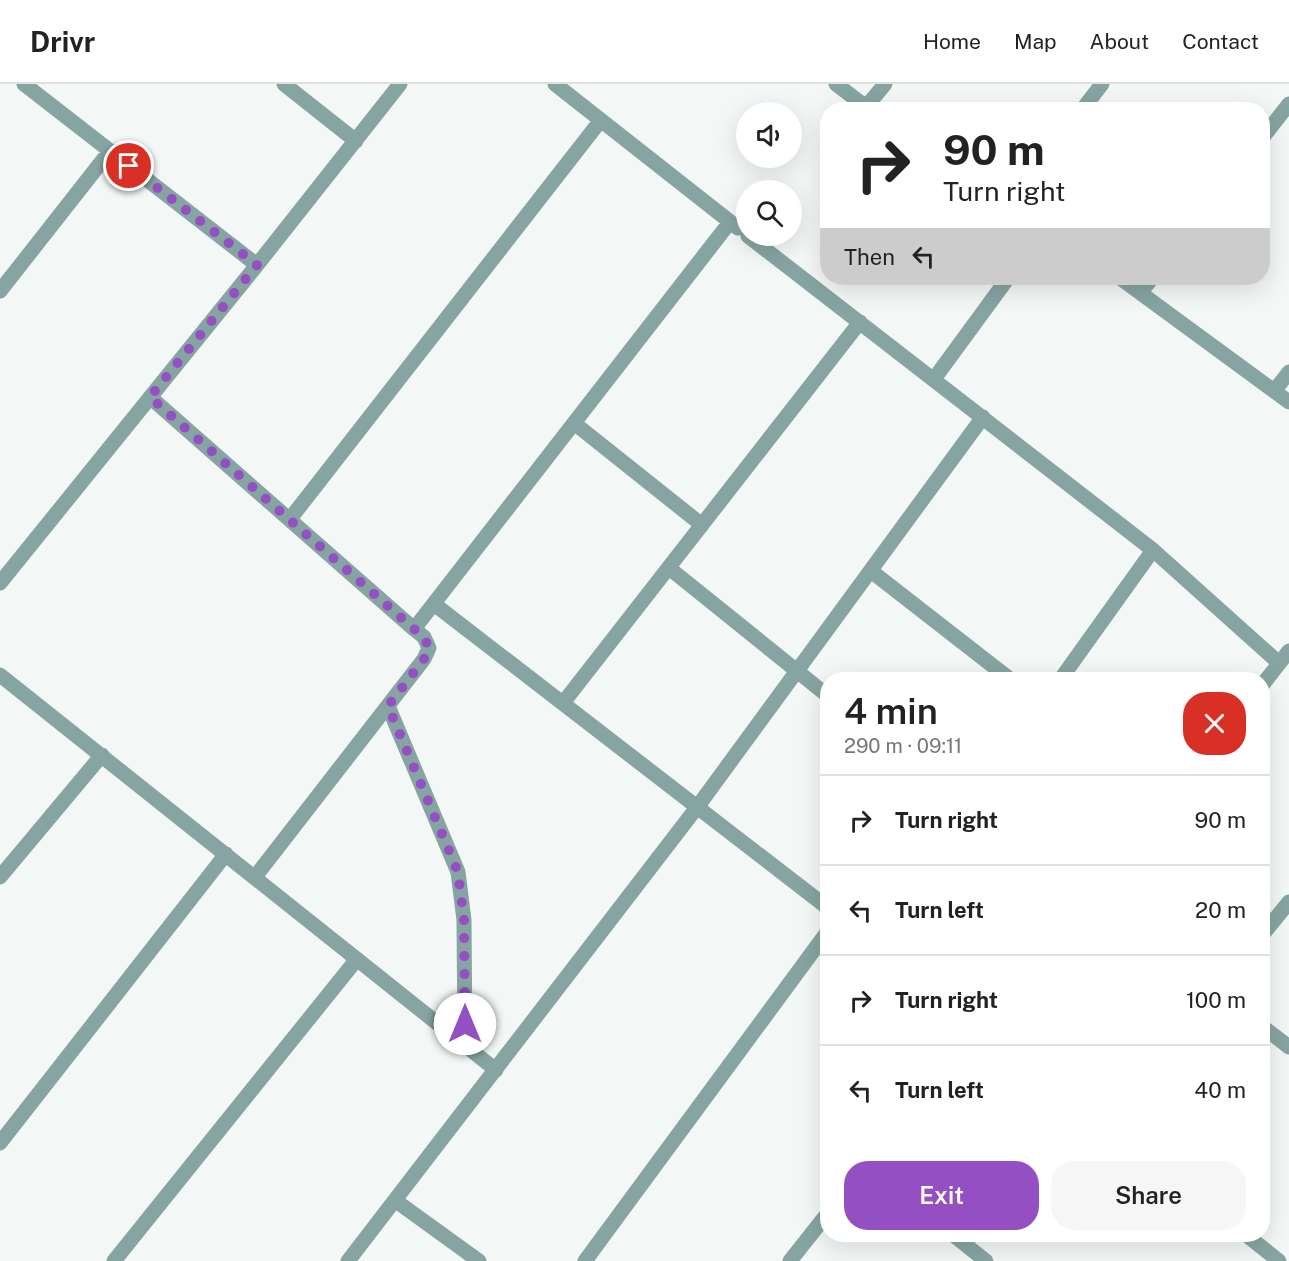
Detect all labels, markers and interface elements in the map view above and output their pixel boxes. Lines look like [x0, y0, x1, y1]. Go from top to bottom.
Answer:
text: Drivr [30, 25, 95, 58]
text: Home [923, 29, 981, 54]
text: Map [1014, 29, 1057, 54]
text: About [1090, 29, 1149, 54]
text: Contact [1182, 29, 1259, 54]
map controls [736, 102, 802, 246]
button: sound [736, 102, 802, 168]
text: 90 m [943, 125, 1045, 174]
icon: right [844, 126, 922, 204]
pin [103, 140, 154, 191]
icon: arrive [112, 149, 145, 182]
text: Turn right [943, 175, 1066, 207]
button: search [736, 180, 802, 246]
icon: left [907, 240, 940, 273]
text: Then [844, 244, 895, 270]
text: 4 min [844, 690, 938, 732]
button: close [1183, 692, 1246, 755]
text: 290 m · 09:11 [844, 734, 962, 758]
icon: right [844, 804, 877, 837]
text: Turn right [895, 807, 998, 833]
text: 90 m [1195, 807, 1246, 833]
icon: left [844, 894, 877, 927]
text: Turn left [895, 897, 984, 923]
text: 20 m [1195, 897, 1246, 923]
icon: right [844, 984, 877, 1017]
text: Turn right [895, 987, 998, 1013]
text: 100 m [1186, 987, 1246, 1013]
position arrow [433, 992, 497, 1056]
icon: left [844, 1074, 877, 1107]
text: Turn left [895, 1077, 984, 1103]
text: 40 m [1194, 1077, 1246, 1103]
button: Exit [844, 1161, 1039, 1230]
button: Share [1051, 1161, 1246, 1230]

